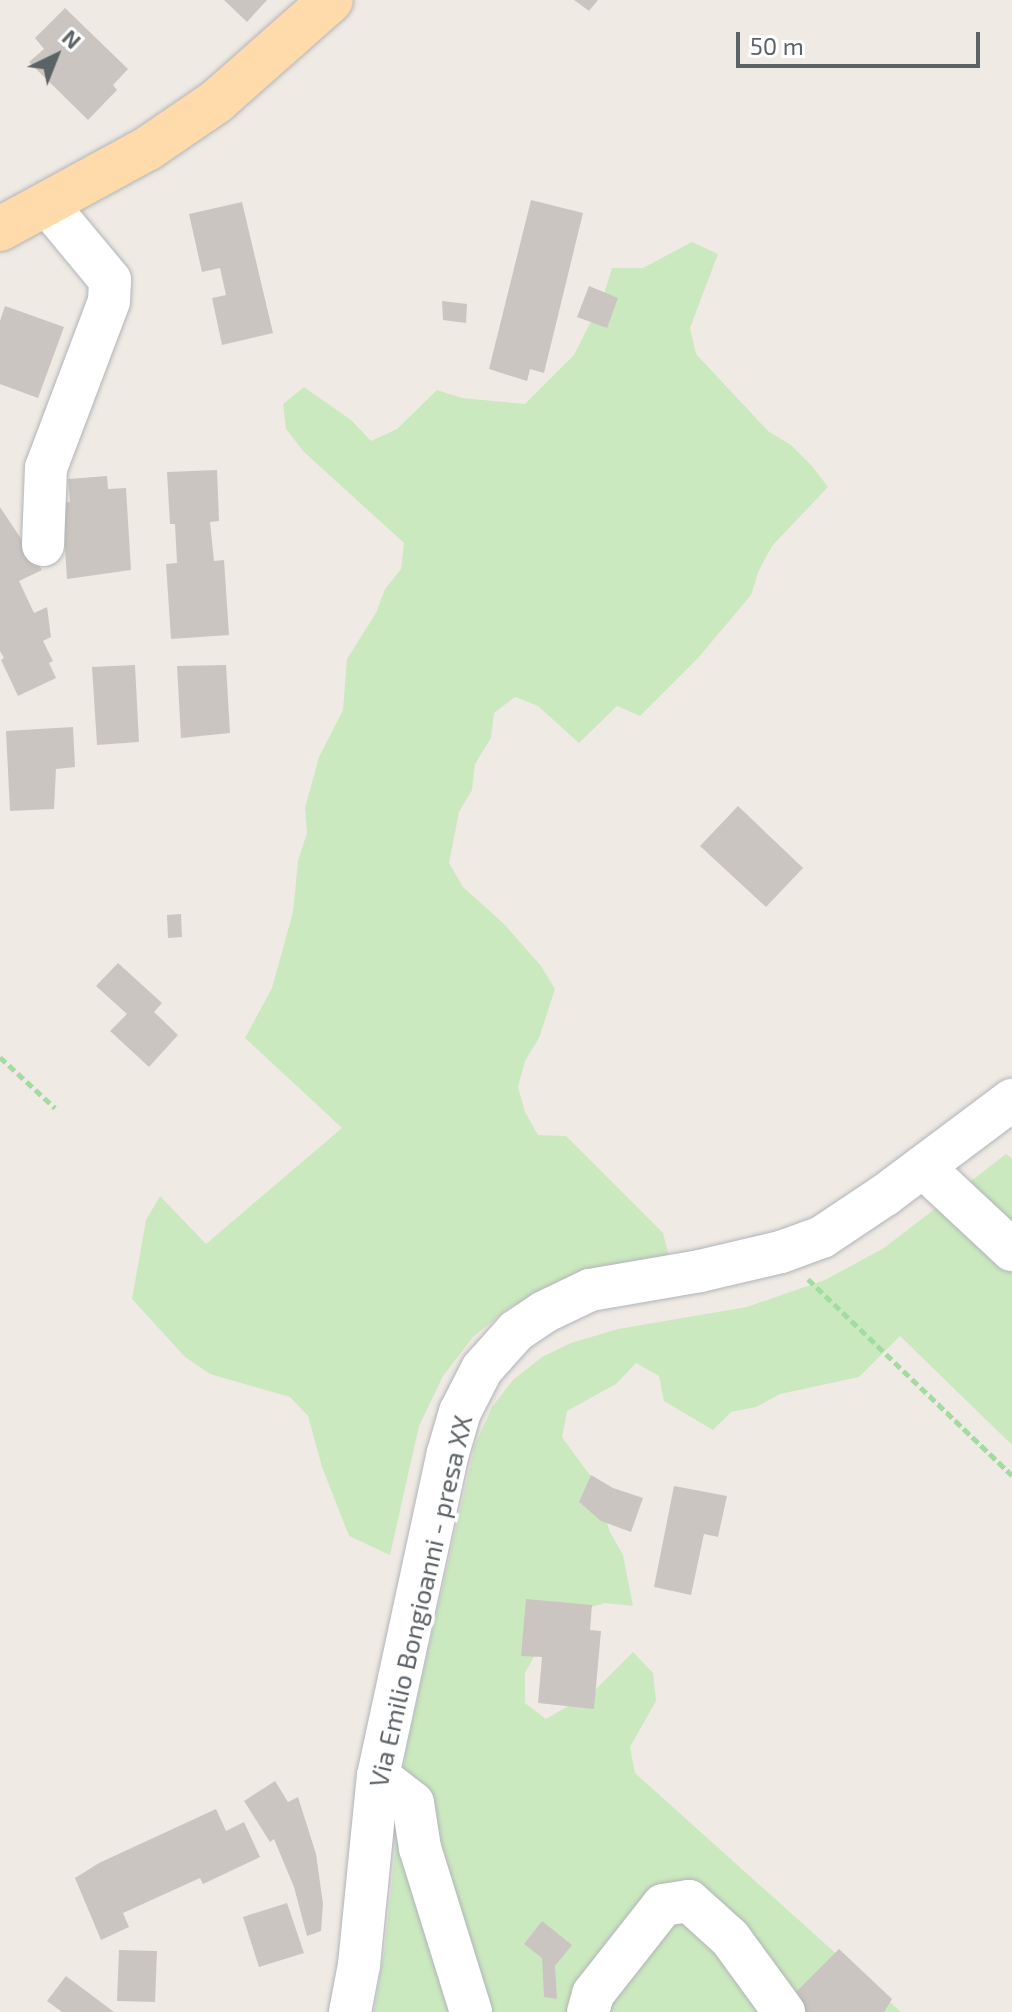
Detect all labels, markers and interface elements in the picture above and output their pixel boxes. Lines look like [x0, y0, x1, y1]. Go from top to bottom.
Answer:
north arrow [16, 16, 96, 96]
scale bar [740, 16, 984, 66]
text: N [58, 24, 87, 53]
text: 50 m [750, 31, 804, 60]
street label: Via Emilio Bongioanni - presa XX [362, 1412, 478, 1790]

